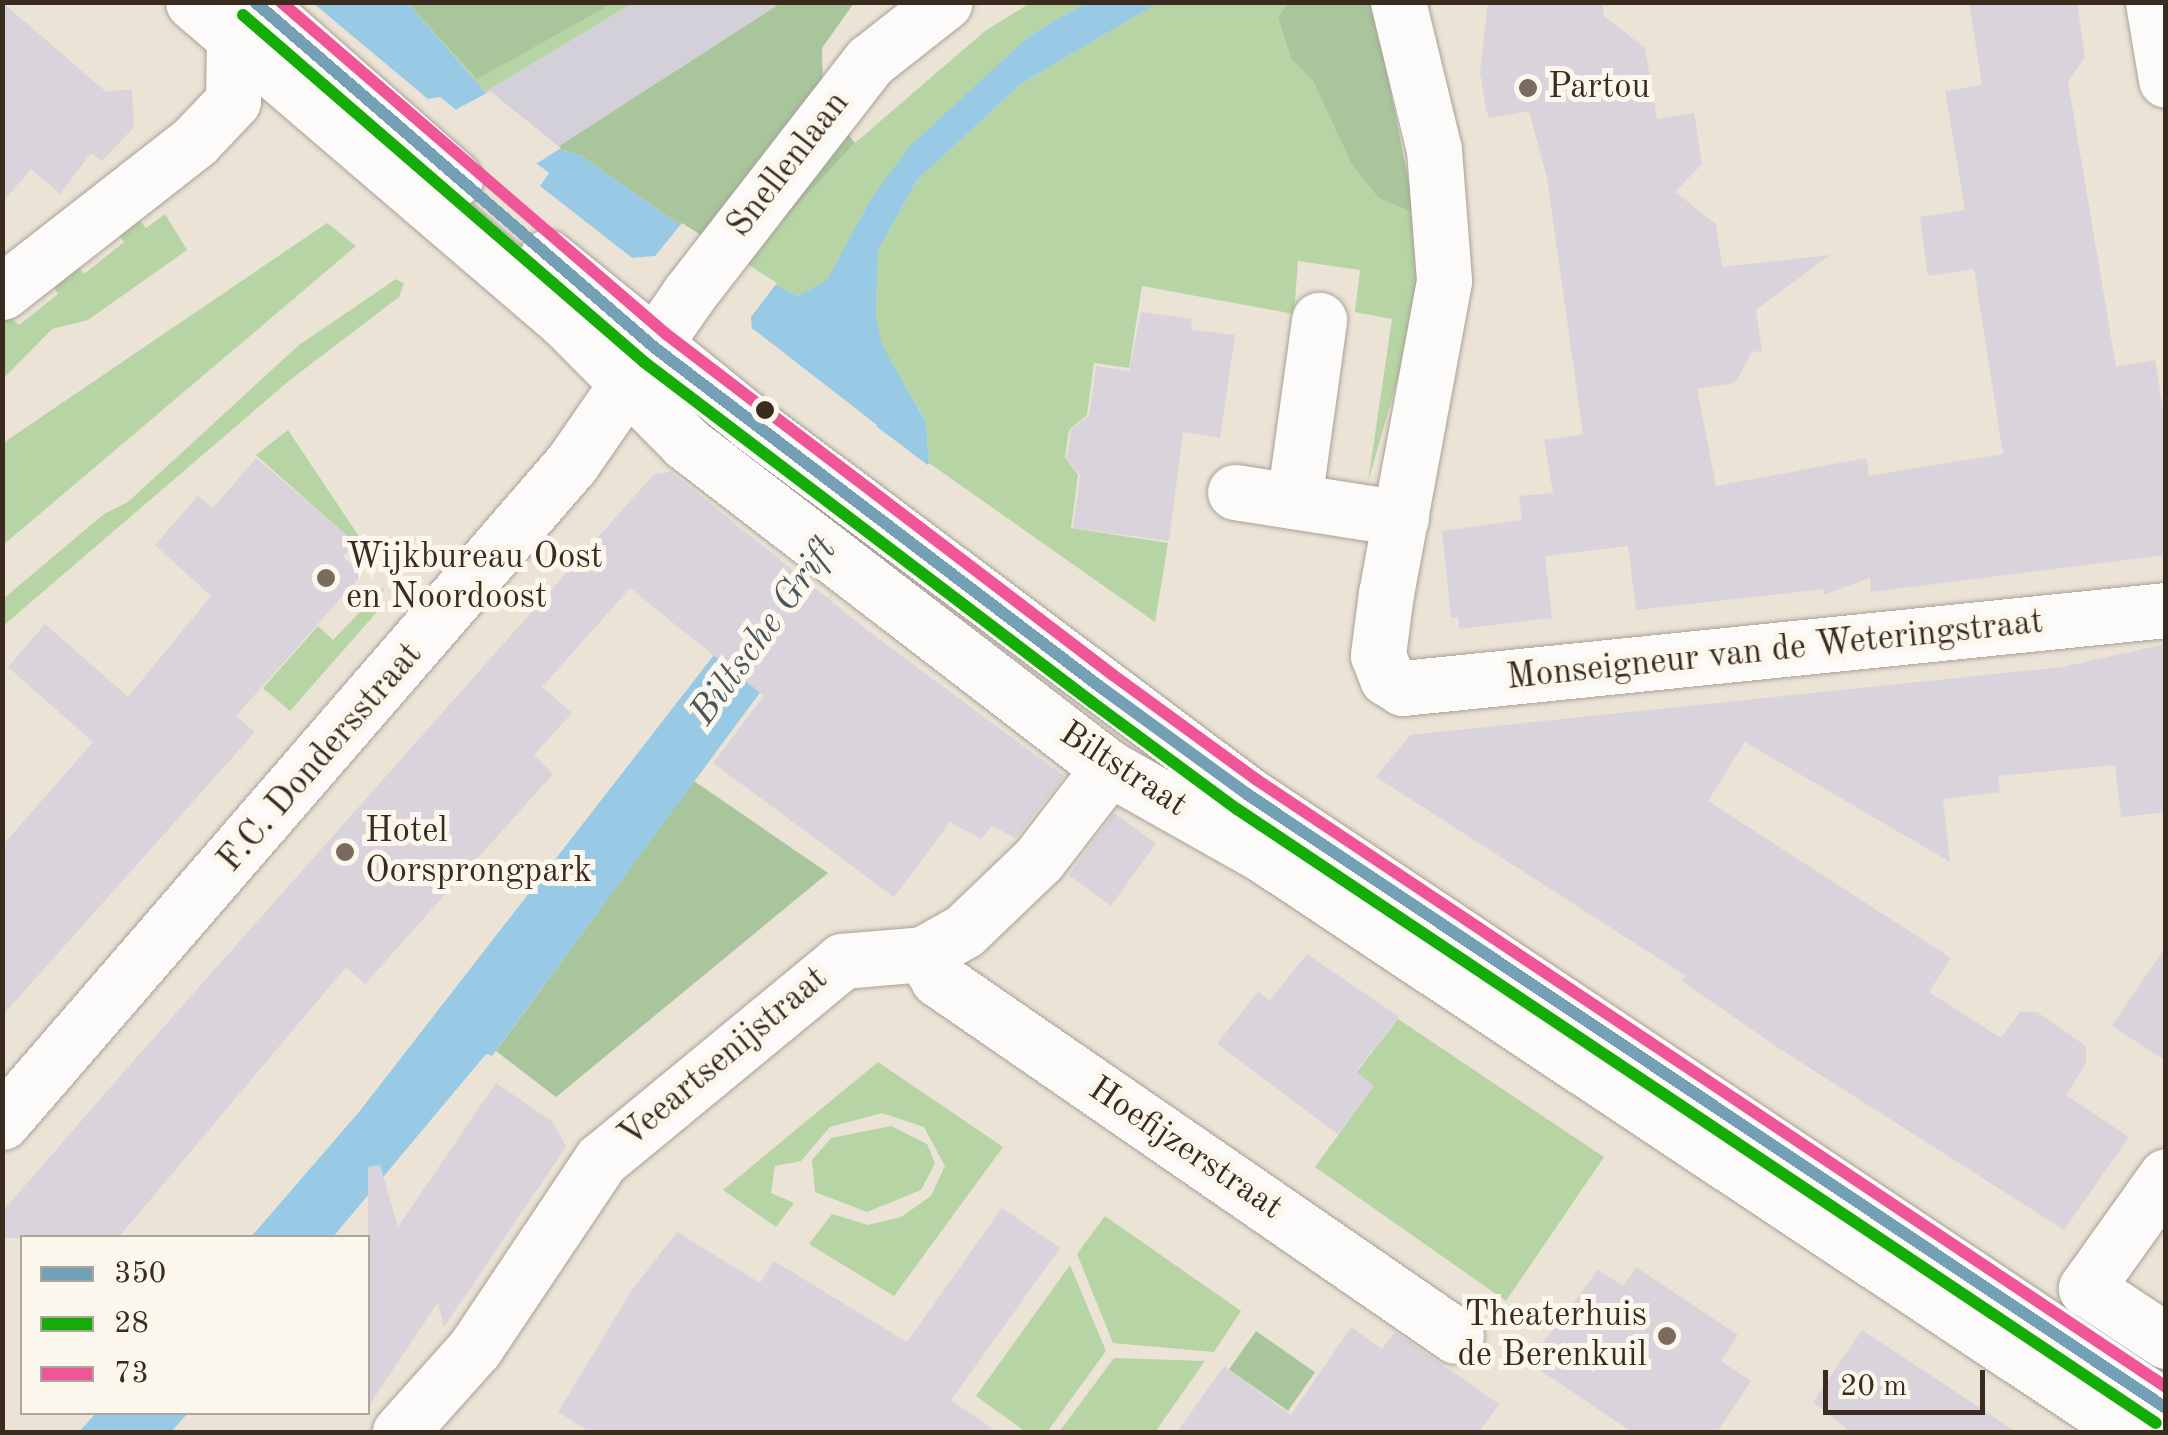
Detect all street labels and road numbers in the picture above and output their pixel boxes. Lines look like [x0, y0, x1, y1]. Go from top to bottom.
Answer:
street label: Snellenlaan [719, 84, 859, 246]
street label: Monseigneur van de Weteringstraat [1505, 602, 2045, 700]
street label: F.C. Dondersstraat [210, 635, 432, 881]
street label: Biltstraat [1051, 713, 1195, 827]
street label: Veeartsenijstraat [611, 959, 837, 1157]
street label: Hoefijzerstraat [1080, 1069, 1290, 1229]

